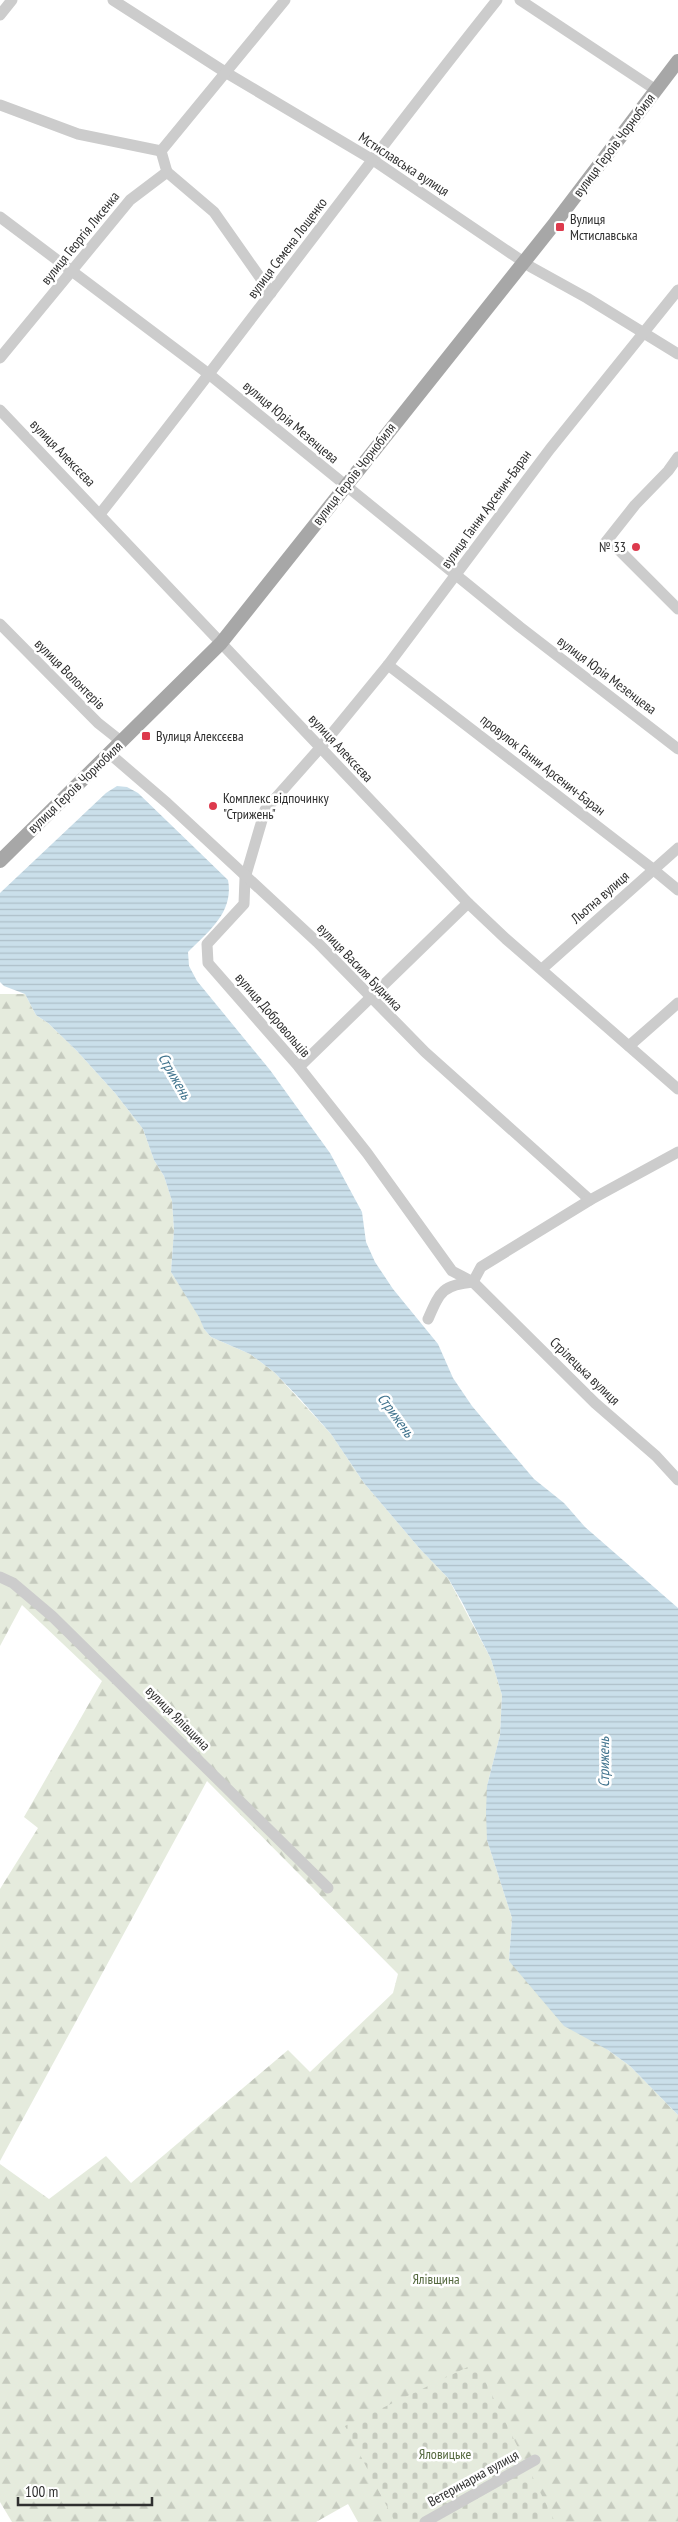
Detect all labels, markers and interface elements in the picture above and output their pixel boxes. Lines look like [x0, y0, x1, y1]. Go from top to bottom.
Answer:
street label: вулиця Героїв Чорнобиля [569, 90, 659, 200]
street label: Мстиславська вулиця [355, 128, 453, 200]
street label: вулиця Георгія Лисенка [37, 188, 123, 288]
street label: вулиця Семена Лощенко [243, 194, 331, 302]
place label: Вулиця Мстиславська [570, 210, 638, 244]
marker: Вулиця Мстиславська [554, 221, 566, 233]
street label: вулиця Юрія Мезенцева [239, 377, 343, 467]
street label: вулиця Алексєєва [26, 416, 100, 490]
street label: вулиця Героїв Чорнобиля [308, 419, 400, 529]
street label: вулиця Ганни Арсенич-Баран [437, 446, 535, 572]
place label: № 33 [599, 538, 626, 556]
marker: № 33 [630, 541, 642, 553]
street label: вулиця Юрія Мезенцева [554, 632, 660, 718]
street label: вулиця Волонтерів [31, 635, 109, 713]
street label: вулиця Алексєєва [305, 710, 377, 786]
street label: провулок Ганни Арсенич-Баран [477, 711, 609, 819]
place label: Вулиця Алексєєва [156, 727, 244, 745]
marker: Вулиця Алексєєва [140, 730, 152, 742]
street label: вулиця Героїв Чорнобиля [24, 737, 126, 837]
place label: Комплекс відпочинку "Стрижень" [223, 789, 329, 823]
marker: Комплекс відпочинку "Стрижень" [207, 800, 219, 812]
street label: Льотна вулиця [566, 867, 633, 928]
street label: вулиця Василя Будника [313, 919, 407, 1015]
street label: вулиця Добровольців [231, 969, 315, 1061]
water label: Стрижень [154, 1049, 196, 1104]
street label: Стрілецька вулиця [546, 1333, 624, 1409]
water label: Стрижень [374, 1389, 419, 1442]
street label: вулиця Ялівщина [142, 1682, 214, 1754]
water label: Стрижень [594, 1735, 613, 1787]
park label: Ялівщина [412, 2270, 460, 2288]
park label: Яловицьке [419, 2445, 471, 2463]
street label: Ветеринарна вулиця [424, 2446, 522, 2510]
scale bar [18, 2474, 151, 2506]
text: 100 m [25, 2482, 58, 2501]

